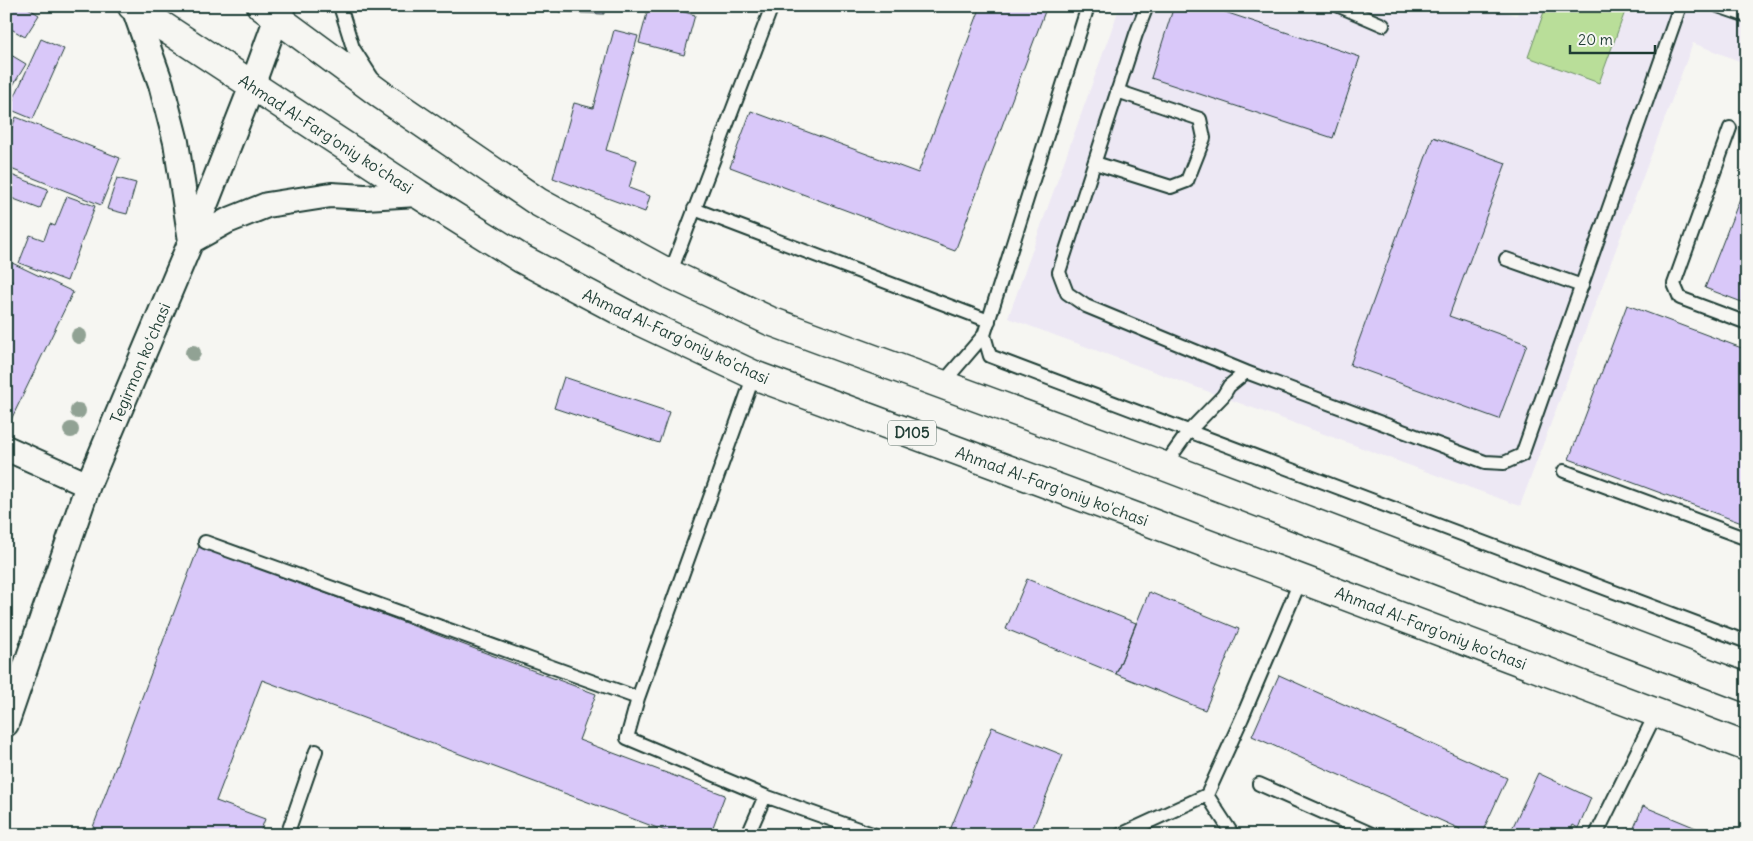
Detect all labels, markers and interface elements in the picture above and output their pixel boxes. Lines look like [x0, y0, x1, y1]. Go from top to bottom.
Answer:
scale bar [1570, 22, 1656, 54]
text: 20 m [1578, 30, 1613, 49]
street label: Ahmad Al-Farg'oniy ko'chasi [235, 70, 417, 198]
street label: Ahmad Al-Farg'oniy ko'chasi [579, 284, 773, 388]
street label: Tegirmon koʻchasi [106, 300, 174, 426]
road number: D105 [888, 420, 936, 446]
street label: Ahmad Al-Farg'oniy ko'chasi [953, 442, 1151, 530]
street label: Ahmad Al-Farg'oniy ko'chasi [1332, 582, 1530, 674]

